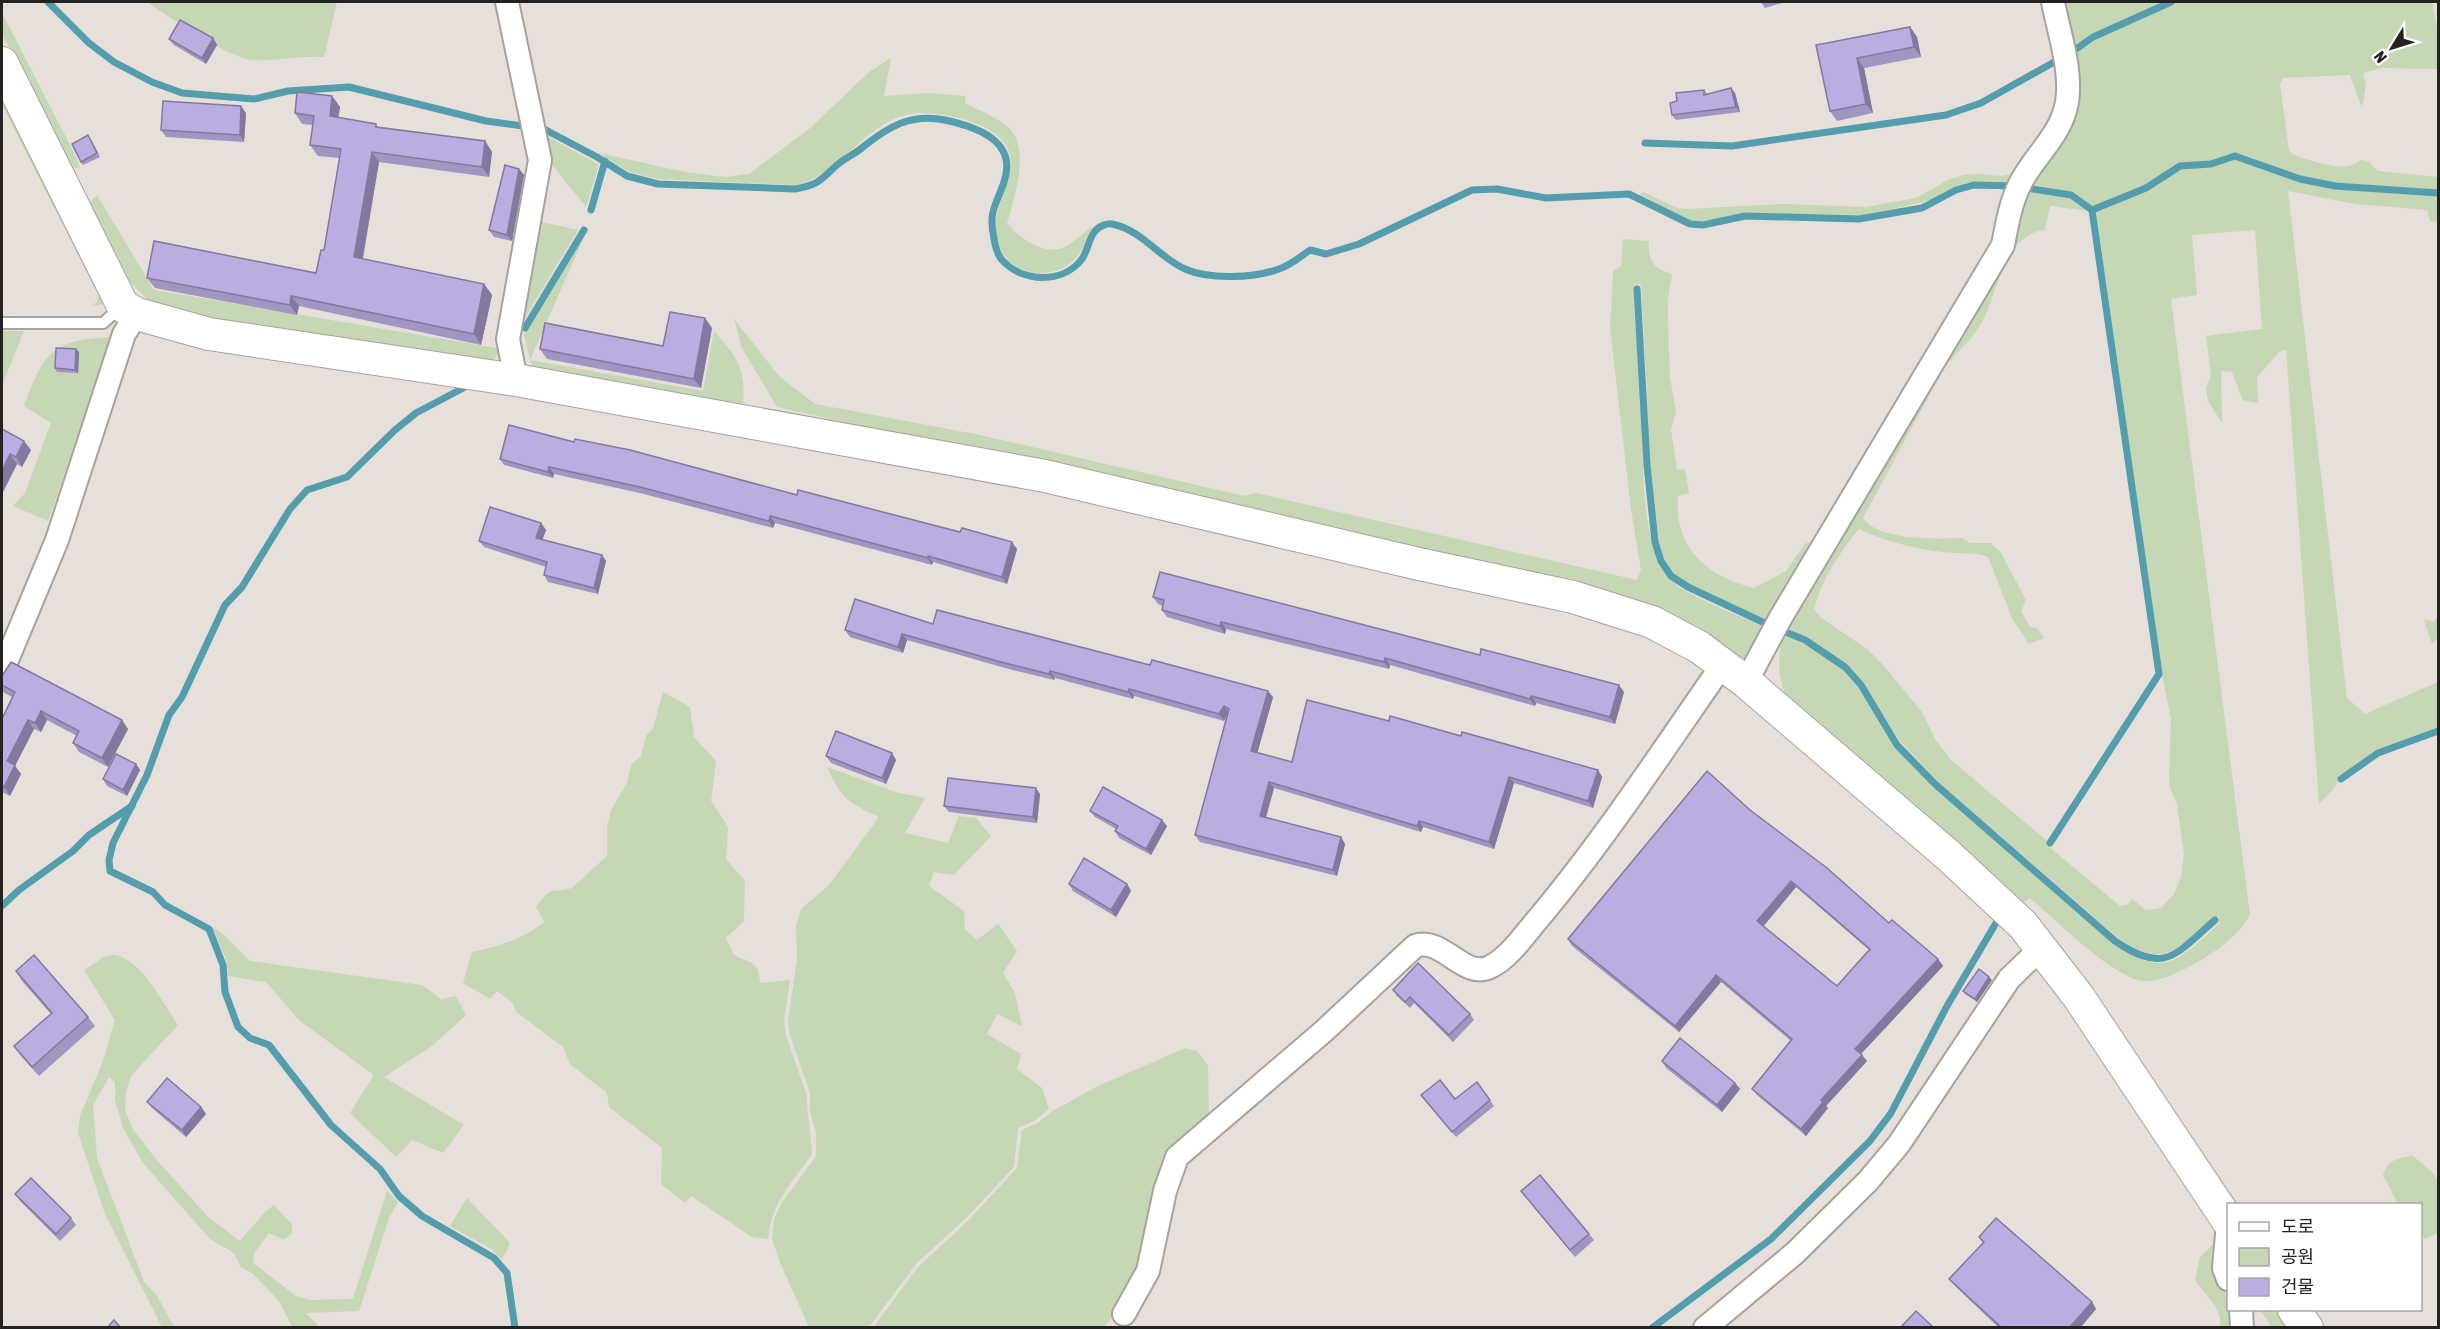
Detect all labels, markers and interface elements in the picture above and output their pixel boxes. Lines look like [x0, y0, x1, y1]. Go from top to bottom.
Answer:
north arrow [2362, 18, 2422, 78]
text: N [2370, 48, 2390, 67]
legend [2227, 1203, 2422, 1311]
text: 도로 [2281, 1216, 2314, 1237]
text: 공원 [2281, 1246, 2314, 1267]
text: 건물 [2281, 1276, 2314, 1297]

